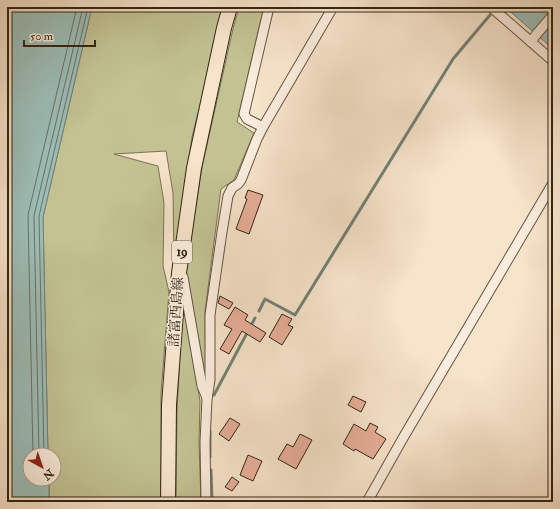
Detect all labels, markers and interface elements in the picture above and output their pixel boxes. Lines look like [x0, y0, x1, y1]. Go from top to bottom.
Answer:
scale bar [24, 22, 95, 48]
text: 50 m [30, 29, 54, 44]
road number: 19 [172, 241, 192, 263]
street label: 諸富西島線 [165, 276, 187, 348]
north arrow [22, 447, 62, 487]
text: N [39, 465, 57, 483]

